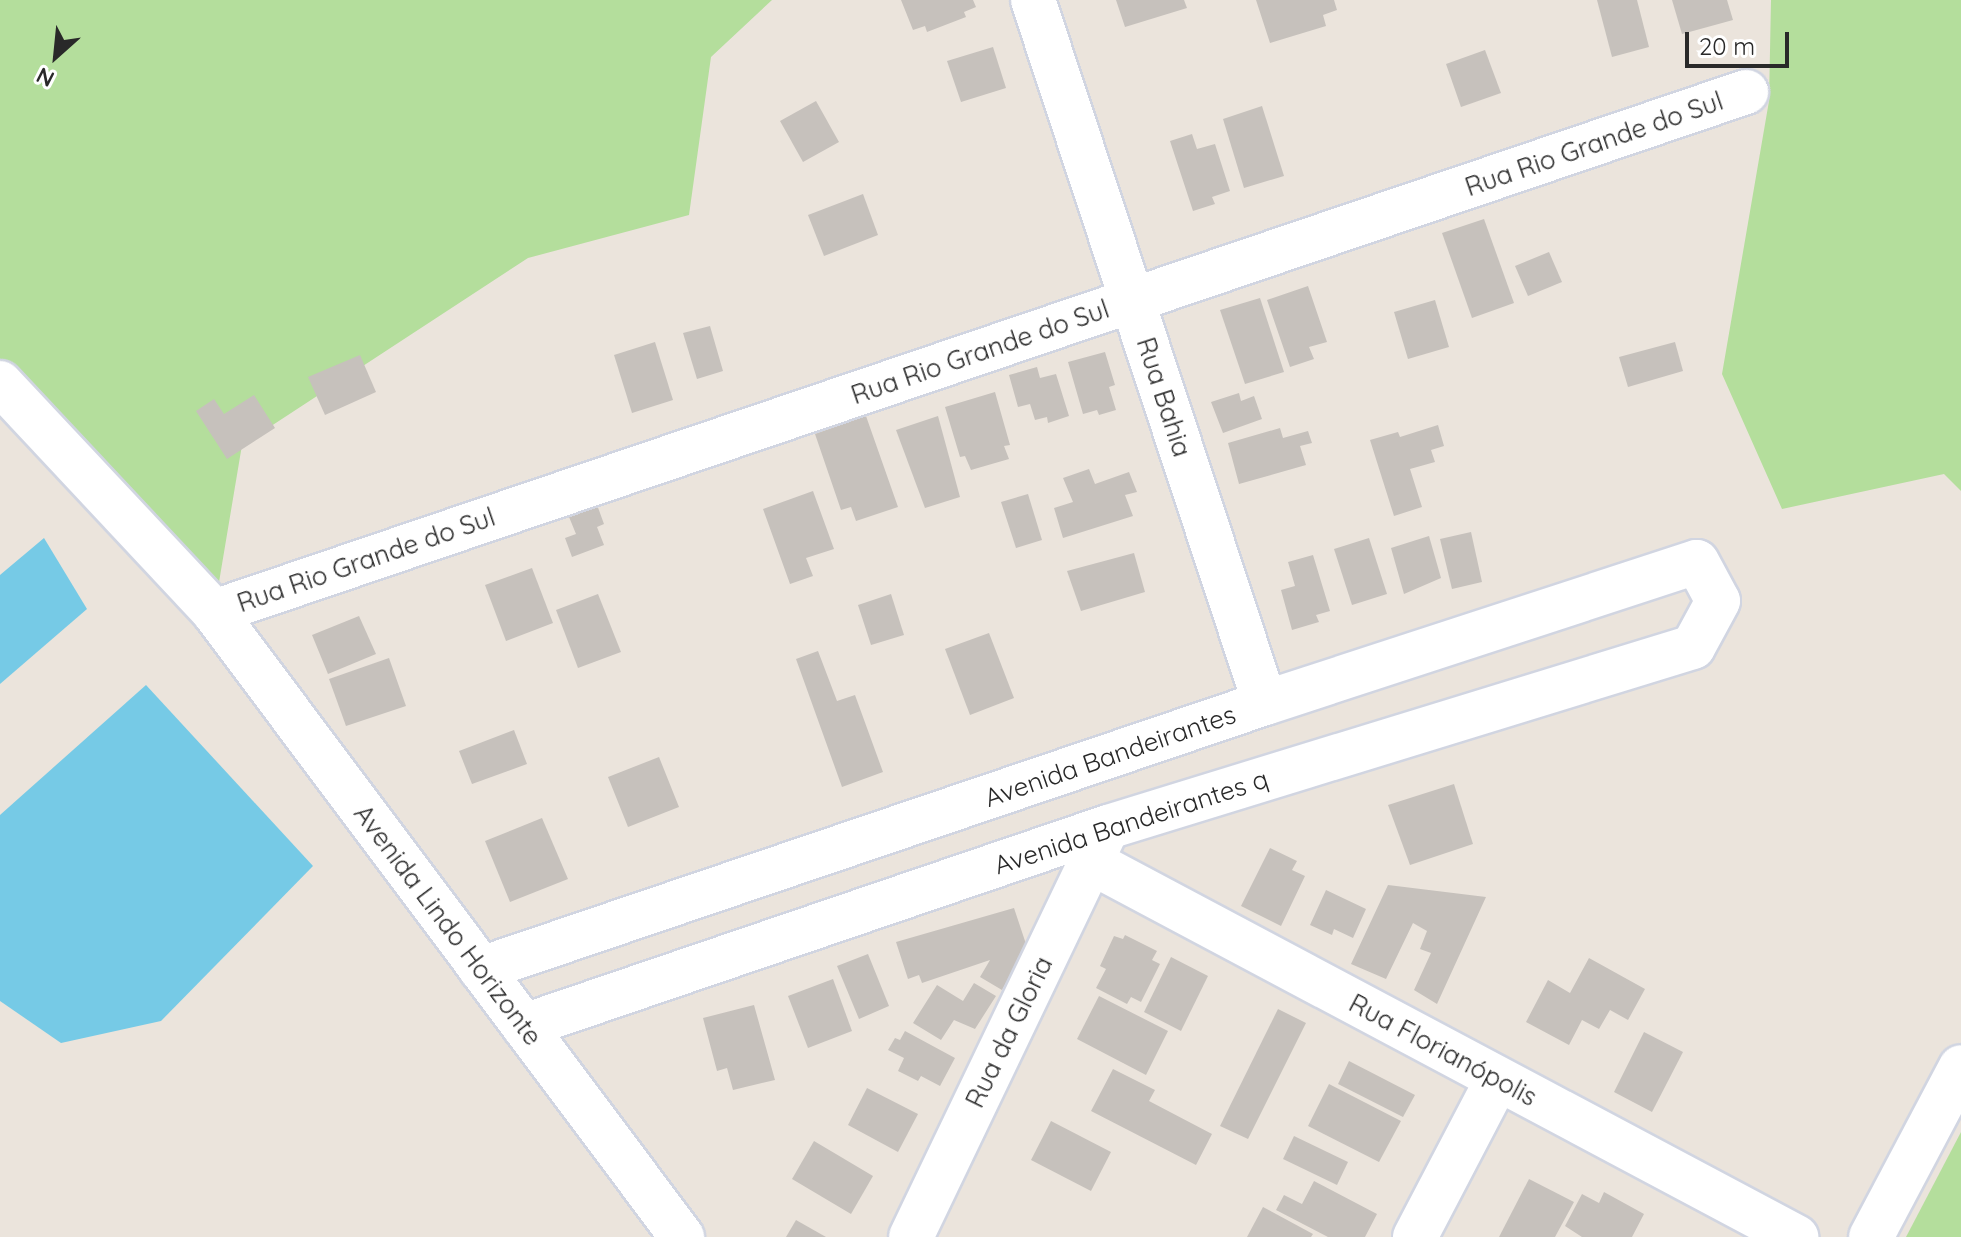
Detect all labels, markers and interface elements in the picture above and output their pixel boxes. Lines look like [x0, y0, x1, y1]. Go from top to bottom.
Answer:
north arrow [16, 16, 96, 96]
scale bar [1689, 16, 1793, 66]
text: 20 m [1699, 31, 1755, 61]
text: N [32, 61, 59, 94]
street label: Rua Rio Grande do Sul [1461, 85, 1727, 203]
street label: Rua Rio Grande do Sul [847, 293, 1113, 411]
street label: Rua Bahia [1130, 333, 1198, 461]
street label: Rua Rio Grande do Sul [233, 501, 499, 619]
street label: Avenida Bandeirantes [980, 698, 1240, 814]
street label: Avenida Bandeirantes q [990, 763, 1272, 881]
street label: Avenida Lindo Horizonte [347, 799, 549, 1051]
street label: Rua da Gloria [959, 951, 1059, 1113]
street label: Rua Florianópolis [1344, 987, 1542, 1113]

